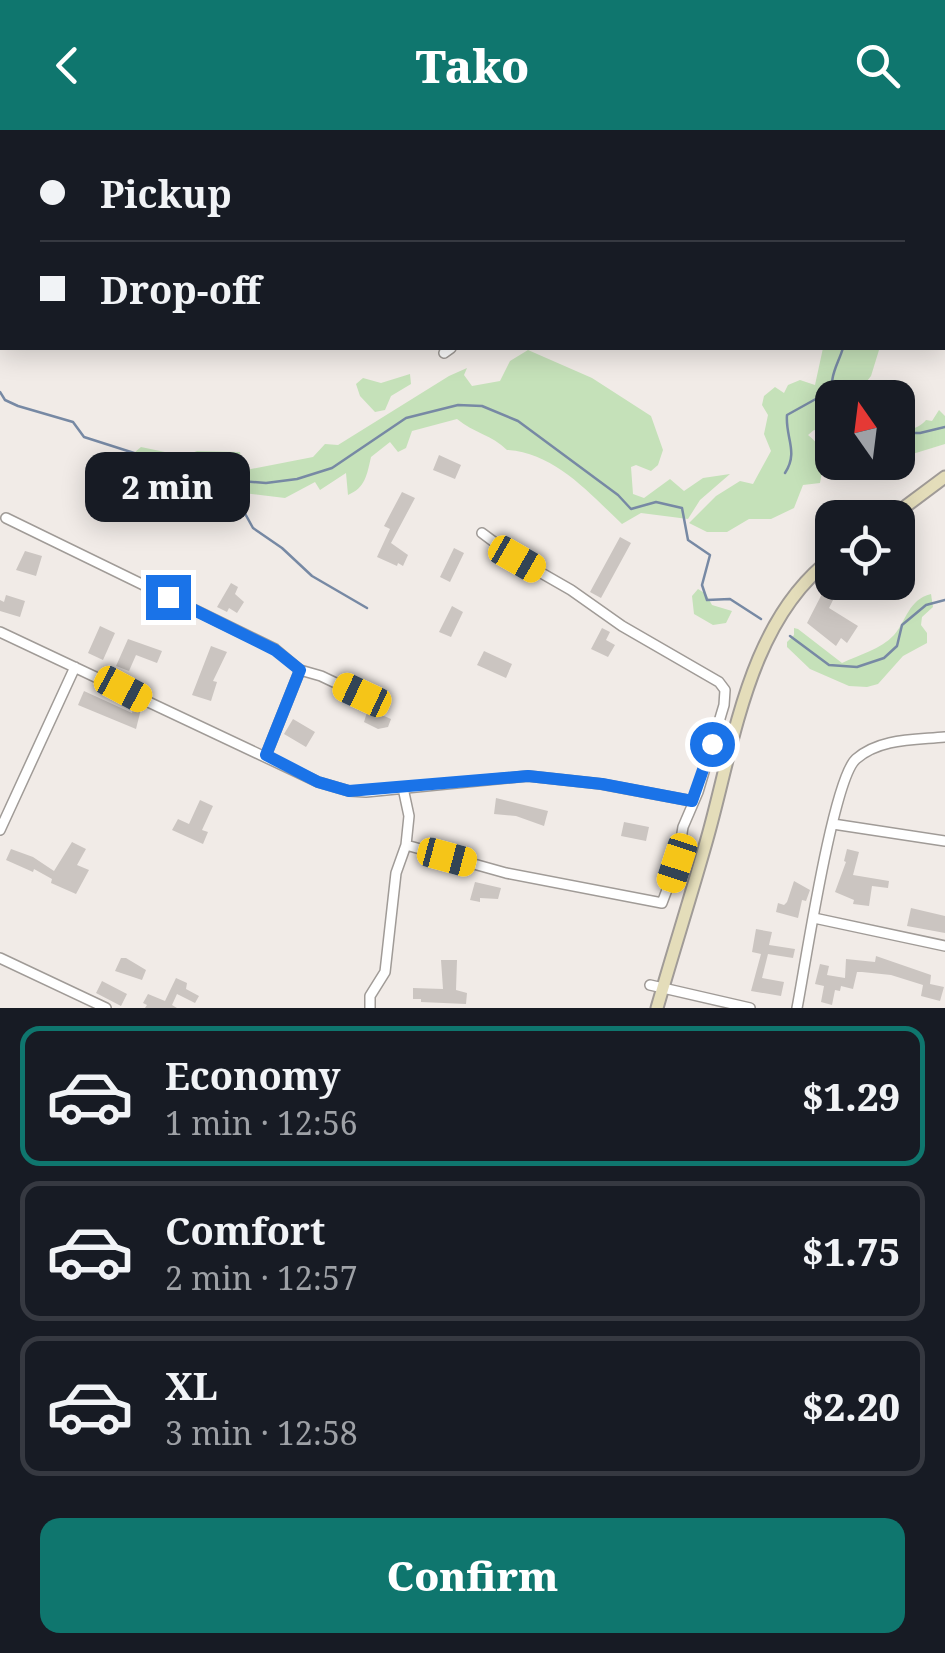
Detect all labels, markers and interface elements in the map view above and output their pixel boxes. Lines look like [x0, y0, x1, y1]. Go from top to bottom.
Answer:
text: Tako [416, 35, 529, 96]
icon: back [40, 38, 95, 93]
icon: search [850, 38, 905, 93]
text: Pickup [100, 167, 232, 219]
text: Drop-off [100, 263, 261, 315]
north arrow [815, 380, 915, 480]
map controls [815, 380, 915, 600]
callout: 2 min [86, 452, 250, 522]
text: 2 min [122, 465, 213, 508]
button: locate [815, 500, 915, 600]
car [484, 531, 550, 587]
route end [146, 575, 191, 620]
car [89, 662, 157, 716]
car [328, 669, 396, 721]
route start [690, 722, 735, 767]
car [653, 830, 701, 896]
car [414, 835, 480, 879]
text: Economy [165, 1049, 341, 1101]
icon: car [45, 1051, 135, 1141]
text: $1.29 [802, 1070, 900, 1122]
text: 1 min · 12:56 [165, 1101, 358, 1144]
text: Comfort [165, 1204, 325, 1256]
icon: car [45, 1206, 135, 1296]
text: $1.75 [802, 1225, 900, 1277]
text: 2 min · 12:57 [165, 1256, 358, 1299]
text: XL [165, 1359, 218, 1411]
icon: car [45, 1361, 135, 1451]
text: $2.20 [802, 1380, 900, 1432]
text: 3 min · 12:58 [165, 1411, 358, 1454]
button: Confirm [40, 1518, 905, 1633]

